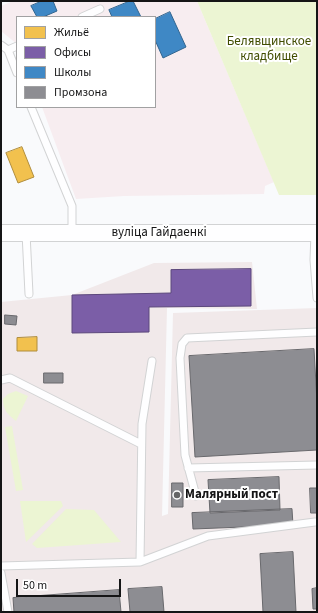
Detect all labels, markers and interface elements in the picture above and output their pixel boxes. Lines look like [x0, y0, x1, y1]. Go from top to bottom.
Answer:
legend [16, 16, 156, 108]
text: Жильё [54, 24, 89, 41]
park label: Белявщинское кладбище [227, 34, 311, 65]
text: Офисы [54, 44, 91, 61]
text: Школы [54, 64, 91, 81]
text: Промзона [54, 84, 107, 101]
street label: вуліца Гайдаенкі [111, 225, 207, 241]
place label: Малярный пост [185, 487, 278, 503]
marker: Малярный пост [172, 490, 182, 500]
scale bar [18, 571, 123, 597]
text: 50 m [23, 577, 47, 594]

